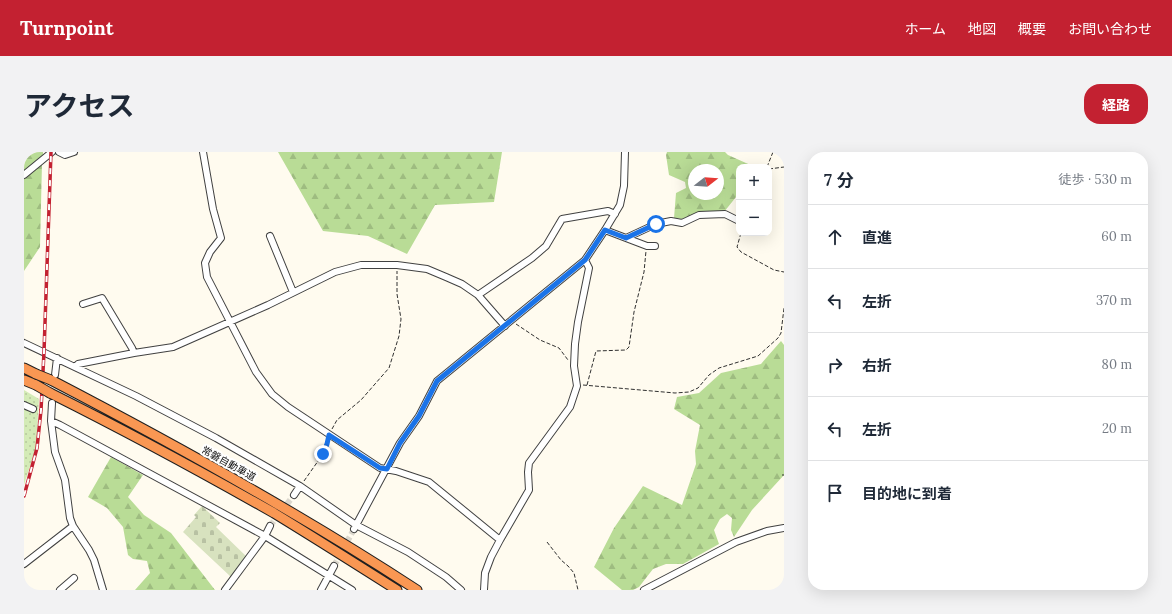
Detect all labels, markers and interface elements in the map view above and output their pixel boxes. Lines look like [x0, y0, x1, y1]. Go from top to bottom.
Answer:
text: Turnpoint [20, 16, 114, 40]
text: ホーム [904, 20, 946, 38]
text: 地図 [968, 20, 996, 38]
text: 概要 [1018, 20, 1046, 38]
text: お問い合わせ [1068, 20, 1152, 38]
button: 経路 [1084, 84, 1148, 124]
text: アクセス [24, 88, 135, 124]
north arrow [688, 164, 724, 200]
map controls [736, 164, 772, 236]
button: + [736, 164, 772, 200]
text: 7 分 [824, 169, 853, 191]
text: 徒歩 · 530 m [1058, 171, 1132, 188]
button: − [736, 200, 772, 236]
route start [647, 215, 665, 233]
icon: ahead [824, 226, 846, 248]
text: 直進 [862, 228, 892, 247]
text: 60 m [1101, 228, 1132, 245]
icon: left [824, 290, 846, 312]
text: 左折 [862, 292, 892, 311]
text: 370 m [1096, 292, 1132, 309]
icon: right [824, 354, 846, 376]
text: 右折 [862, 356, 892, 375]
text: 80 m [1102, 356, 1132, 373]
icon: left [824, 418, 846, 440]
text: 左折 [862, 420, 892, 439]
text: 20 m [1102, 420, 1132, 437]
street label: 常磐自動車道 [199, 443, 258, 484]
route end [314, 445, 332, 463]
icon: arrive [824, 482, 846, 504]
text: 目的地に到着 [862, 484, 952, 503]

